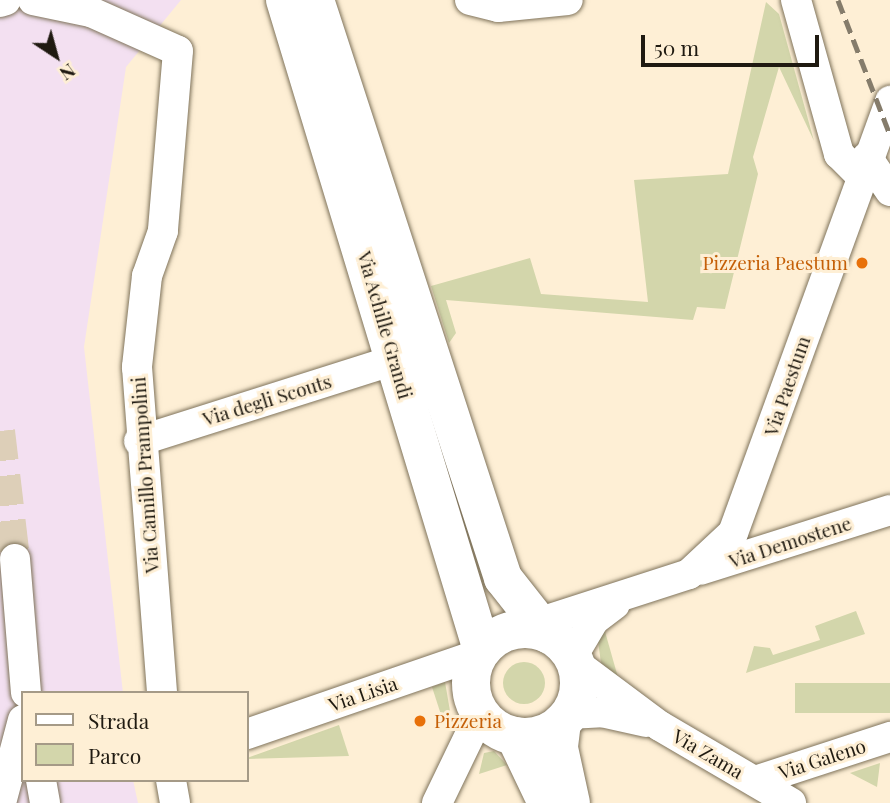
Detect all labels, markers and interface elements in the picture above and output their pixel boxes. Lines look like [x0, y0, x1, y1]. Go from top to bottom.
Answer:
north arrow [21, 21, 91, 91]
scale bar [645, 21, 824, 65]
text: 50 m [654, 33, 699, 61]
text: N [55, 58, 82, 88]
street label: Via Achille Grandi [353, 248, 417, 402]
place label: Pizzeria Paestum [702, 252, 848, 274]
marker: Pizzeria Paestum [854, 255, 870, 271]
street label: Via Paestum [759, 333, 815, 439]
street label: Via degli Scouts [200, 370, 334, 430]
street label: Via Camillo Prampolini [127, 376, 163, 574]
street label: Via Demostene [726, 511, 854, 573]
street label: Via Lisia [326, 672, 400, 716]
legend [21, 691, 248, 782]
text: Strada [88, 706, 149, 734]
place label: Pizzeria [434, 710, 502, 732]
marker: Pizzeria [412, 713, 428, 729]
street label: Via Zama [668, 725, 748, 783]
street label: Via Galeno [775, 734, 869, 784]
text: Parco [88, 741, 141, 769]

